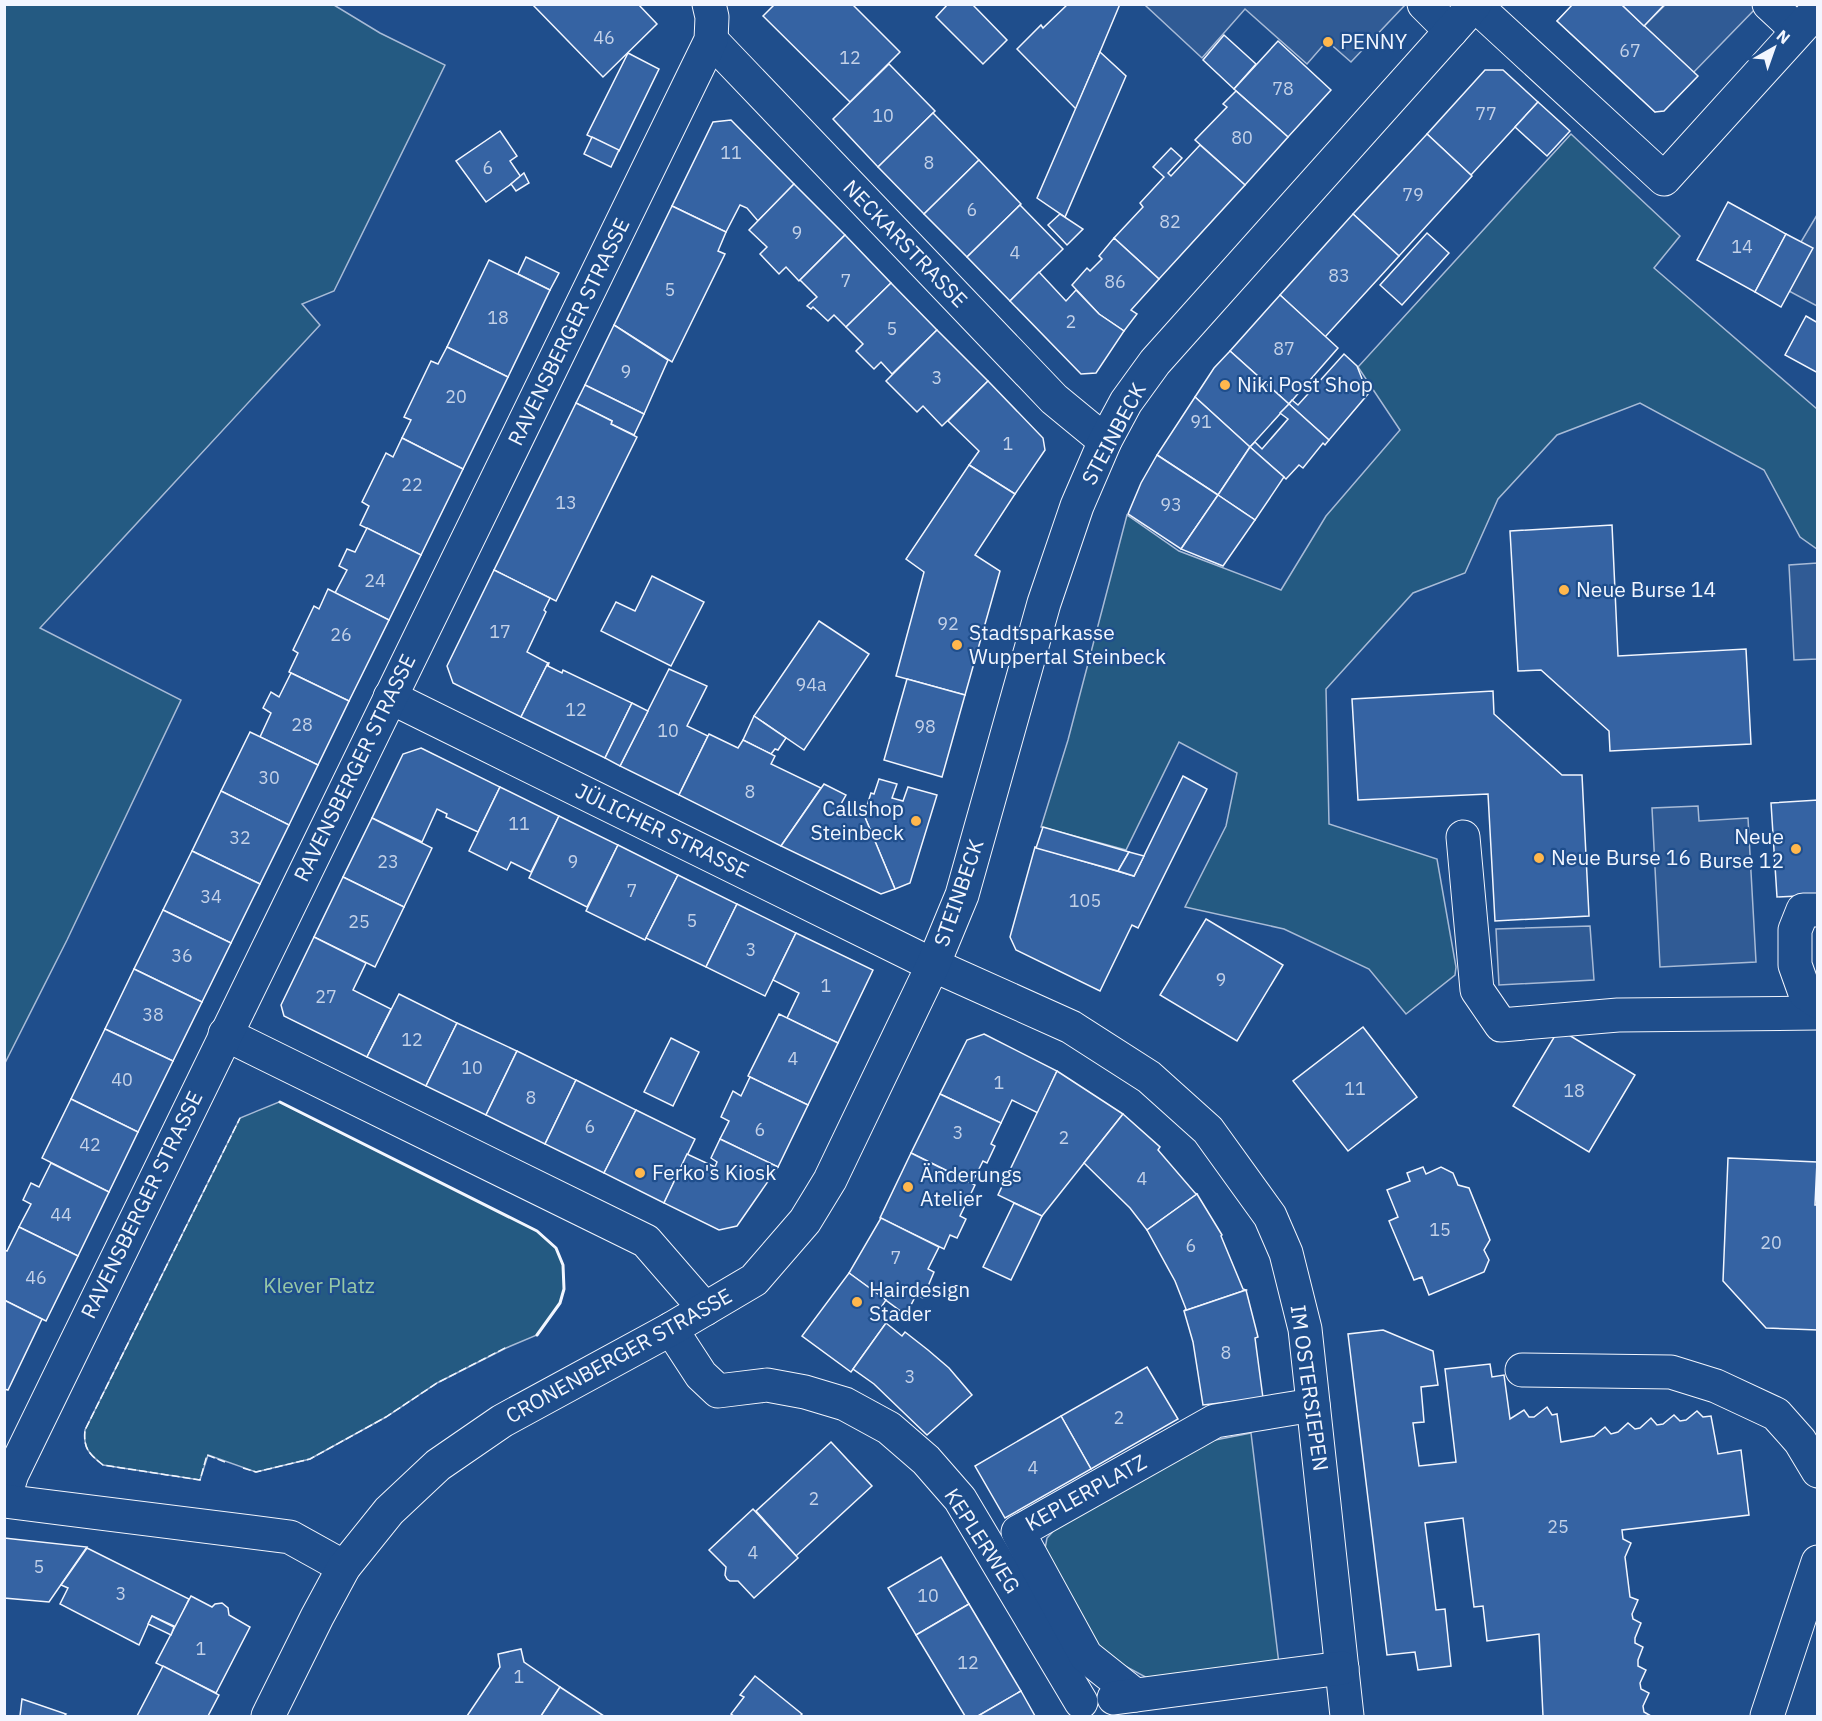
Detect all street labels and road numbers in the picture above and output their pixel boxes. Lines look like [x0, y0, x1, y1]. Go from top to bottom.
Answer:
street label: NECKARSTRASSE [837, 173, 974, 313]
street label: RAVENSBERGER STRASSE [501, 213, 635, 450]
street label: STEINBECK [1075, 378, 1152, 489]
street label: RAVENSBERGER STRASSE [287, 649, 421, 886]
street label: JÜLICHER STRASSE [571, 776, 754, 884]
street label: STEINBECK [927, 835, 989, 950]
street label: RAVENSBERGER STRASSE [74, 1086, 208, 1323]
street label: CRONENBERGER STRASSE [500, 1281, 737, 1429]
street label: IM OSTERSIEPEN [1284, 1303, 1336, 1473]
street label: KEPLERPLATZ [1020, 1447, 1151, 1537]
street label: KEPLERWEG [938, 1483, 1027, 1598]

